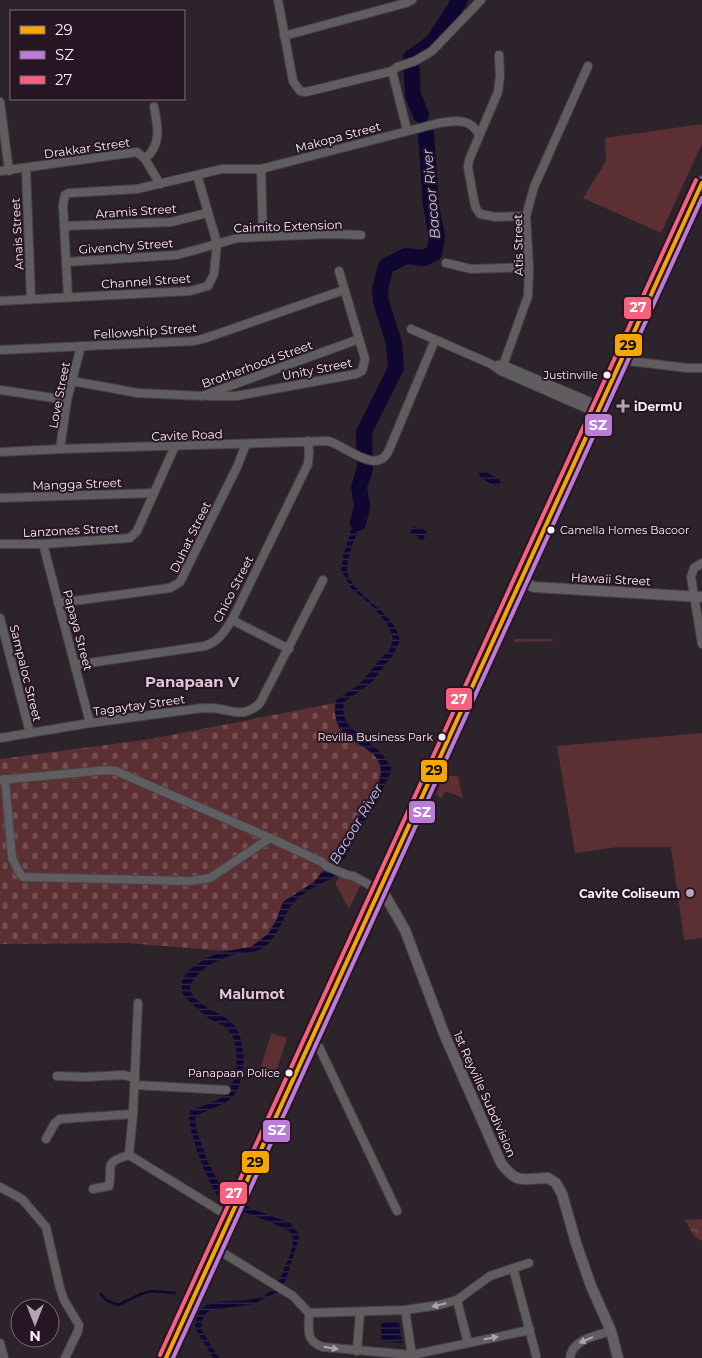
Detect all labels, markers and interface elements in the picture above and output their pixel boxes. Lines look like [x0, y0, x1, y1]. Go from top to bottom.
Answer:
legend [10, 10, 185, 100]
text: 29 [55, 20, 73, 39]
text: SZ [55, 45, 74, 64]
text: 27 [55, 70, 72, 89]
street label: Makopa Street [294, 118, 382, 156]
street label: Drakkar Street [43, 135, 131, 161]
water label: Bacoor River [418, 148, 444, 240]
street label: Anais Street [8, 197, 26, 270]
street label: Aramis Street [95, 201, 177, 221]
street label: Atis Street [510, 214, 526, 276]
street label: Caimito Extension [233, 217, 343, 235]
street label: Givenchy Street [78, 235, 174, 257]
street label: Channel Street [101, 270, 191, 292]
line badge: 27 [623, 296, 652, 320]
text: 27 [630, 298, 647, 316]
street label: Fellowship Street [93, 320, 197, 342]
line badge: 29 [614, 333, 643, 357]
text: 29 [619, 336, 637, 354]
street label: Brotherhood Street [200, 337, 315, 391]
street label: Unity Street [281, 355, 353, 383]
street label: Love Street [45, 360, 73, 429]
place label: Justinville [542, 368, 598, 382]
marker: Justinville [602, 370, 612, 380]
marker: iDermU [616, 399, 630, 413]
place label: iDermU [634, 399, 682, 414]
line badge: SZ [584, 413, 613, 437]
text: SZ [589, 416, 608, 434]
street label: Cavite Road [151, 426, 223, 444]
street label: Mangga Street [32, 475, 122, 493]
street label: Duhat Street [166, 499, 214, 575]
street label: Lanzones Street [22, 520, 120, 540]
place label: Camella Homes Bacoor [560, 523, 689, 537]
marker: Camella Homes Bacoor [546, 525, 556, 535]
street label: Chico Street [210, 553, 256, 625]
street label: Hawaii Street [571, 569, 651, 589]
street label: Papaya Street [60, 588, 96, 672]
street label: Sampaloc Street [7, 623, 45, 723]
district label: Panapaan V [145, 672, 240, 691]
line badge: 27 [445, 687, 473, 711]
text: 27 [451, 690, 468, 708]
street label: Tagaytay Street [92, 691, 186, 719]
place label: Revilla Business Park [317, 730, 433, 744]
marker: Revilla Business Park [437, 732, 447, 742]
line badge: 29 [420, 759, 448, 783]
text: 29 [425, 761, 443, 779]
water label: Bacoor River [325, 780, 387, 867]
line badge: SZ [408, 800, 436, 824]
text: SZ [413, 803, 432, 821]
place label: Cavite Coliseum [579, 886, 680, 901]
marker: Cavite Coliseum [684, 887, 696, 899]
district label: Malumot [219, 985, 285, 1003]
street label: 1st Reyville Subdivision [450, 1029, 520, 1159]
place label: Panapaan Police [188, 1066, 280, 1080]
marker: Panapaan Police [284, 1068, 294, 1078]
line badge: SZ [262, 1119, 291, 1143]
text: SZ [268, 1121, 287, 1139]
line badge: 29 [241, 1150, 270, 1174]
text: 29 [246, 1153, 264, 1171]
line badge: 27 [219, 1181, 248, 1205]
text: 27 [226, 1184, 243, 1202]
north arrow [10, 1298, 60, 1348]
one-way arrow [431, 1301, 447, 1309]
text: N [29, 1327, 41, 1345]
one-way arrow [484, 1334, 500, 1342]
one-way arrow [579, 1337, 593, 1345]
one-way arrow [323, 1344, 339, 1352]

